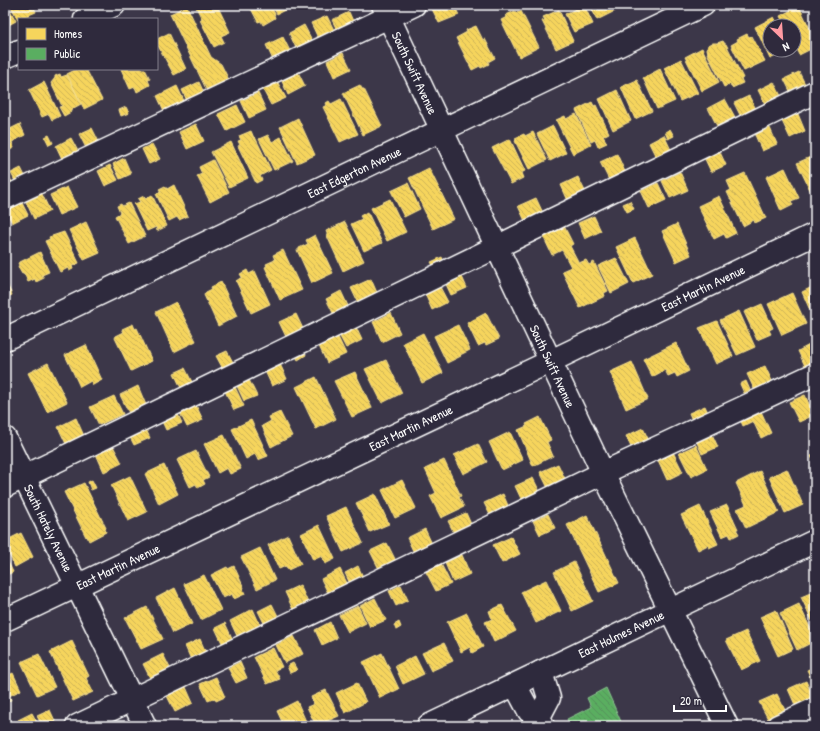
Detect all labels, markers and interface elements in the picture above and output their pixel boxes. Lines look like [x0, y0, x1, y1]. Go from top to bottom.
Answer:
legend [18, 18, 158, 70]
north arrow [762, 18, 802, 58]
text: Homes [54, 25, 82, 42]
street label: South Swift Avenue [388, 29, 442, 117]
text: N [780, 39, 792, 55]
text: Public [54, 45, 80, 62]
street label: East Edgerton Avenue [304, 142, 404, 202]
street label: East Martin Avenue [658, 260, 748, 316]
street label: South Swift Avenue [526, 322, 580, 410]
street label: East Martin Avenue [366, 400, 455, 455]
street label: South Hately Avenue [20, 481, 78, 575]
street label: East Martin Avenue [73, 539, 163, 594]
street label: East Holmes Avenue [575, 605, 667, 662]
scale bar [674, 687, 726, 713]
text: 20 m [680, 692, 702, 709]

